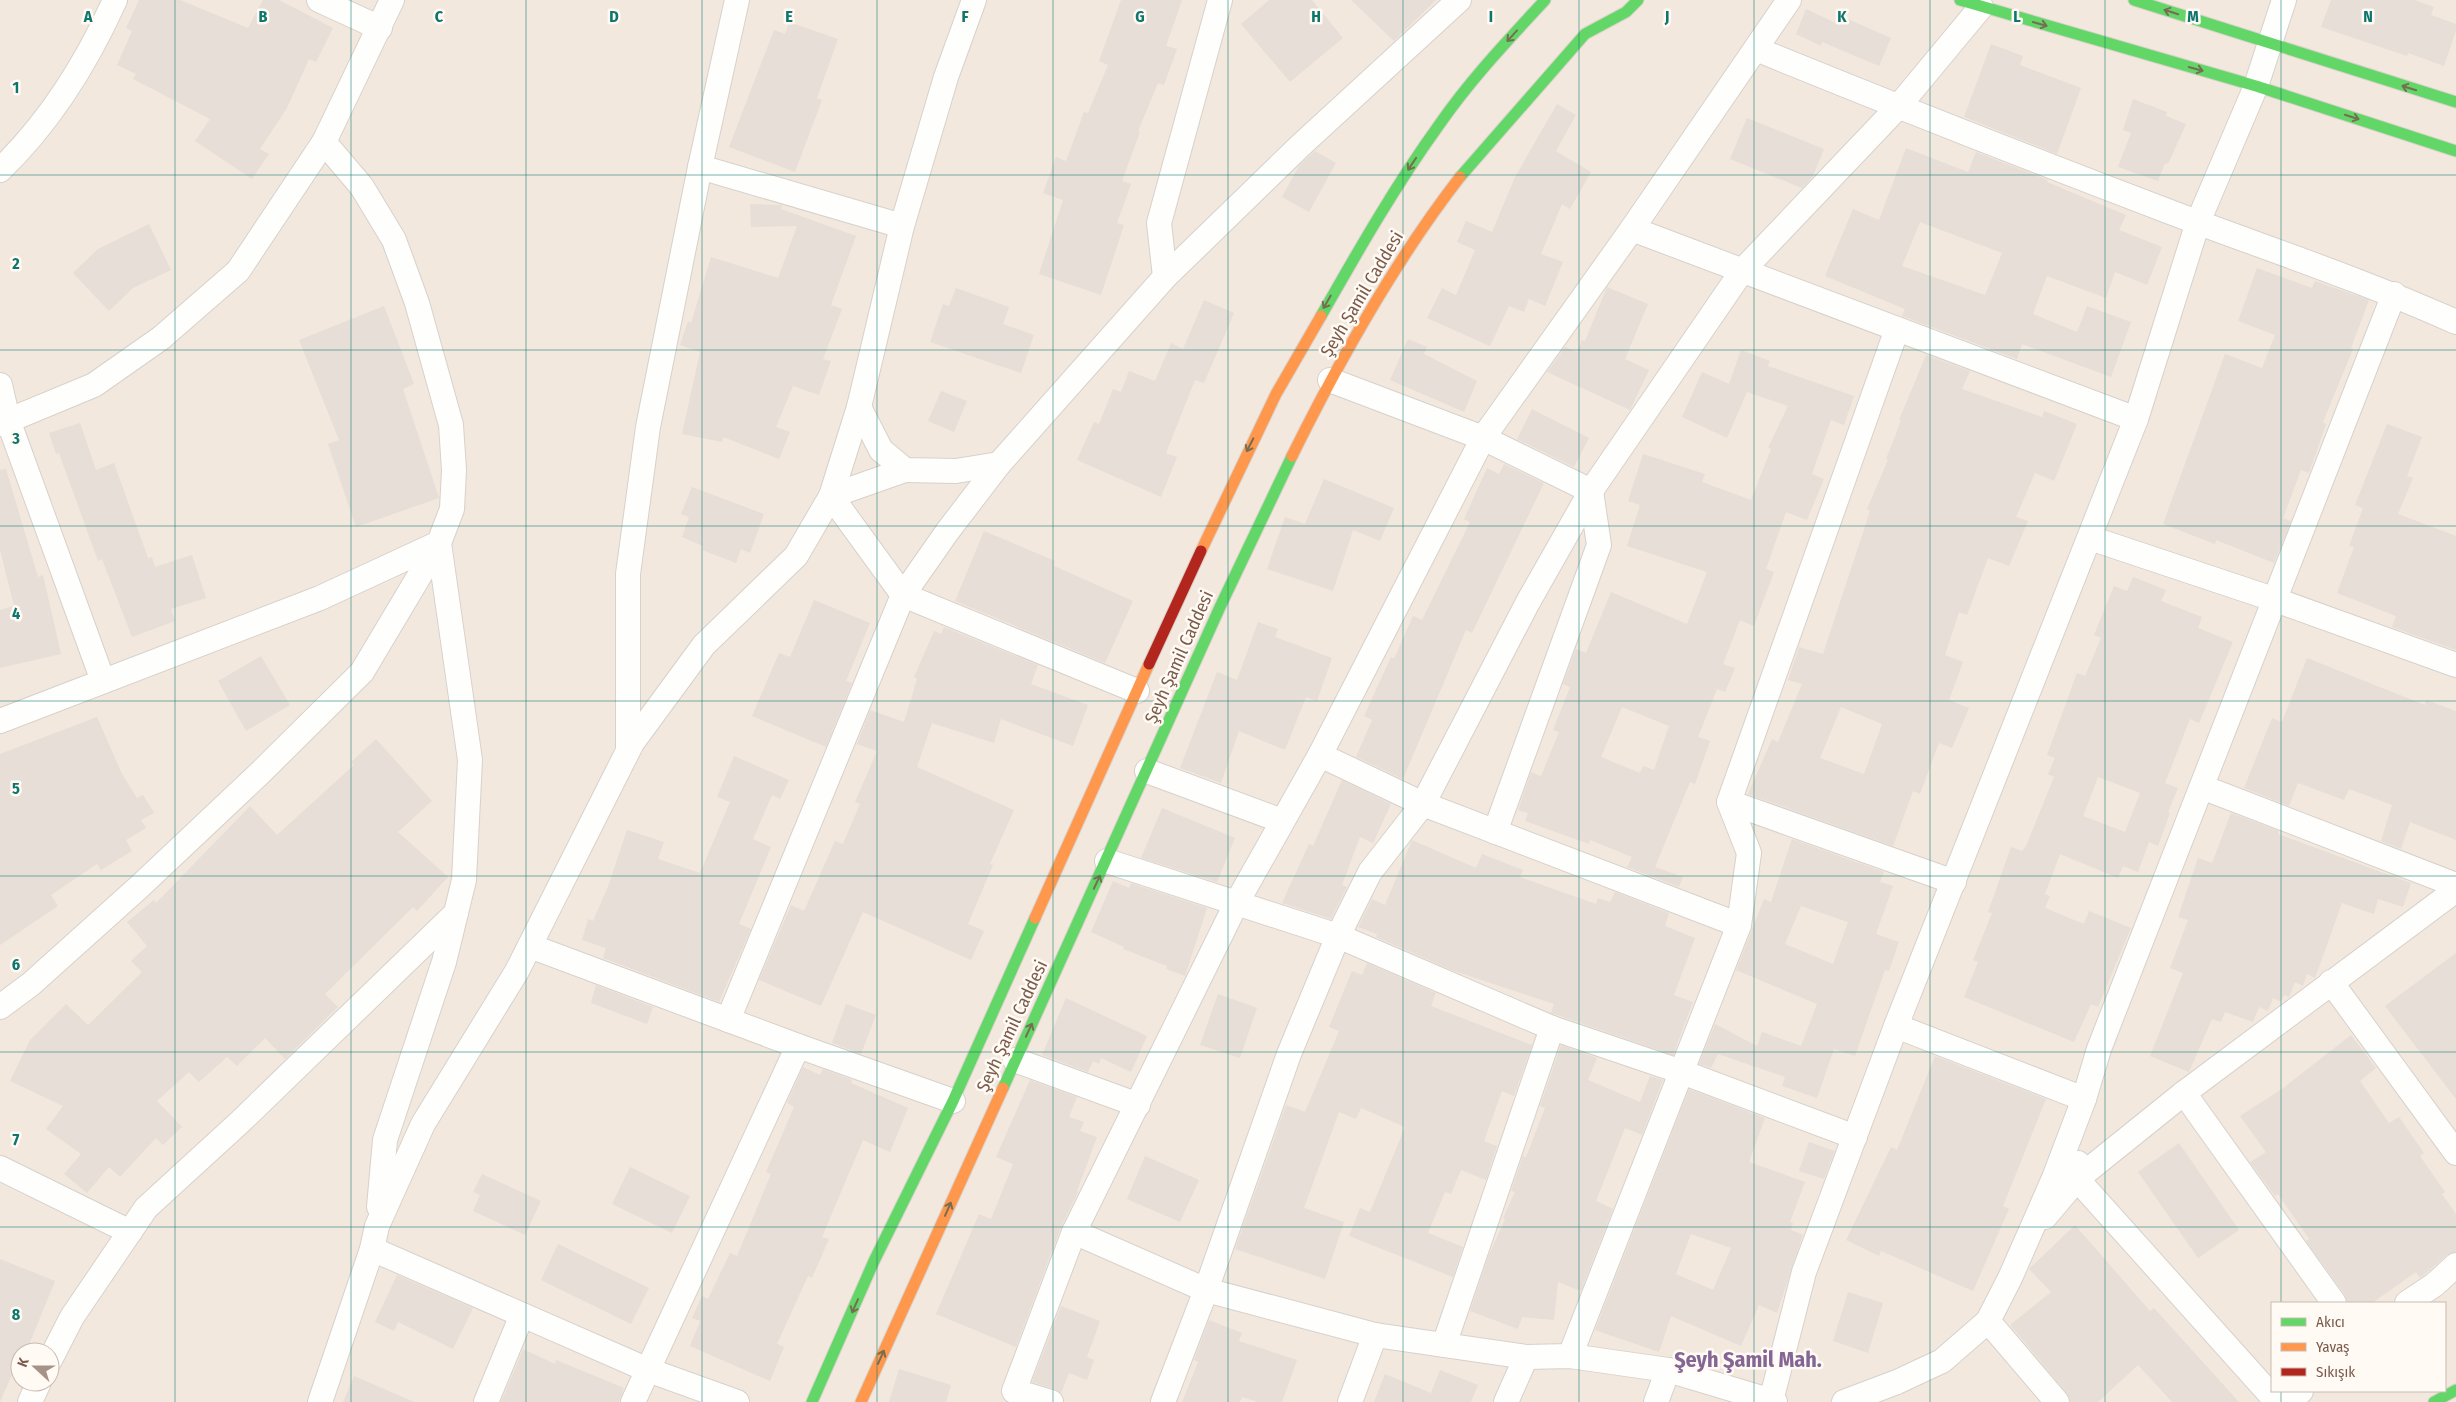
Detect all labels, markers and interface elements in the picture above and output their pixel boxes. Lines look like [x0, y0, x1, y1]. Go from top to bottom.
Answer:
text: A [83, 7, 93, 26]
text: B [259, 7, 268, 26]
text: C [435, 7, 444, 26]
text: D [609, 7, 619, 26]
text: E [785, 7, 793, 26]
text: F [961, 7, 969, 26]
text: G [1135, 7, 1145, 26]
text: H [1311, 7, 1321, 26]
text: I [1489, 7, 1493, 26]
text: J [1664, 7, 1669, 26]
text: K [1837, 7, 1847, 26]
text: L [2013, 7, 2021, 26]
one-way arrow [2164, 7, 2180, 16]
text: M [2187, 7, 2199, 26]
text: N [2363, 7, 2373, 26]
one-way arrow [2032, 19, 2048, 29]
one-way arrow [1506, 29, 1518, 42]
one-way arrow [2188, 65, 2204, 74]
text: 1 [13, 78, 19, 97]
one-way arrow [2402, 82, 2418, 92]
one-way arrow [2343, 113, 2359, 122]
one-way arrow [1407, 157, 1417, 171]
street label: Şeyh Şamil Caddesi [1316, 227, 1408, 361]
text: 2 [11, 254, 20, 273]
one-way arrow [1322, 295, 1332, 310]
text: 3 [11, 429, 20, 448]
one-way arrow [1245, 437, 1254, 452]
street label: Şeyh Şamil Caddesi [1140, 587, 1218, 727]
text: 4 [12, 604, 20, 623]
text: 5 [12, 779, 20, 798]
one-way arrow [1093, 875, 1102, 890]
text: 6 [12, 955, 20, 974]
street label: Şeyh Şamil Caddesi [972, 957, 1052, 1095]
one-way arrow [1025, 1022, 1035, 1037]
text: 7 [13, 1130, 20, 1149]
one-way arrow [943, 1202, 953, 1217]
one-way arrow [849, 1298, 859, 1313]
legend [2271, 1302, 2446, 1392]
text: 8 [12, 1305, 21, 1324]
text: Akıcı [2316, 1313, 2345, 1331]
text: Yavaş [2316, 1338, 2350, 1356]
north arrow [10, 1342, 60, 1392]
district label: Şeyh Şamil Mah. [1674, 1346, 1822, 1373]
one-way arrow [876, 1350, 886, 1365]
text: K [14, 1355, 33, 1369]
text: Sıkışık [2316, 1363, 2355, 1381]

